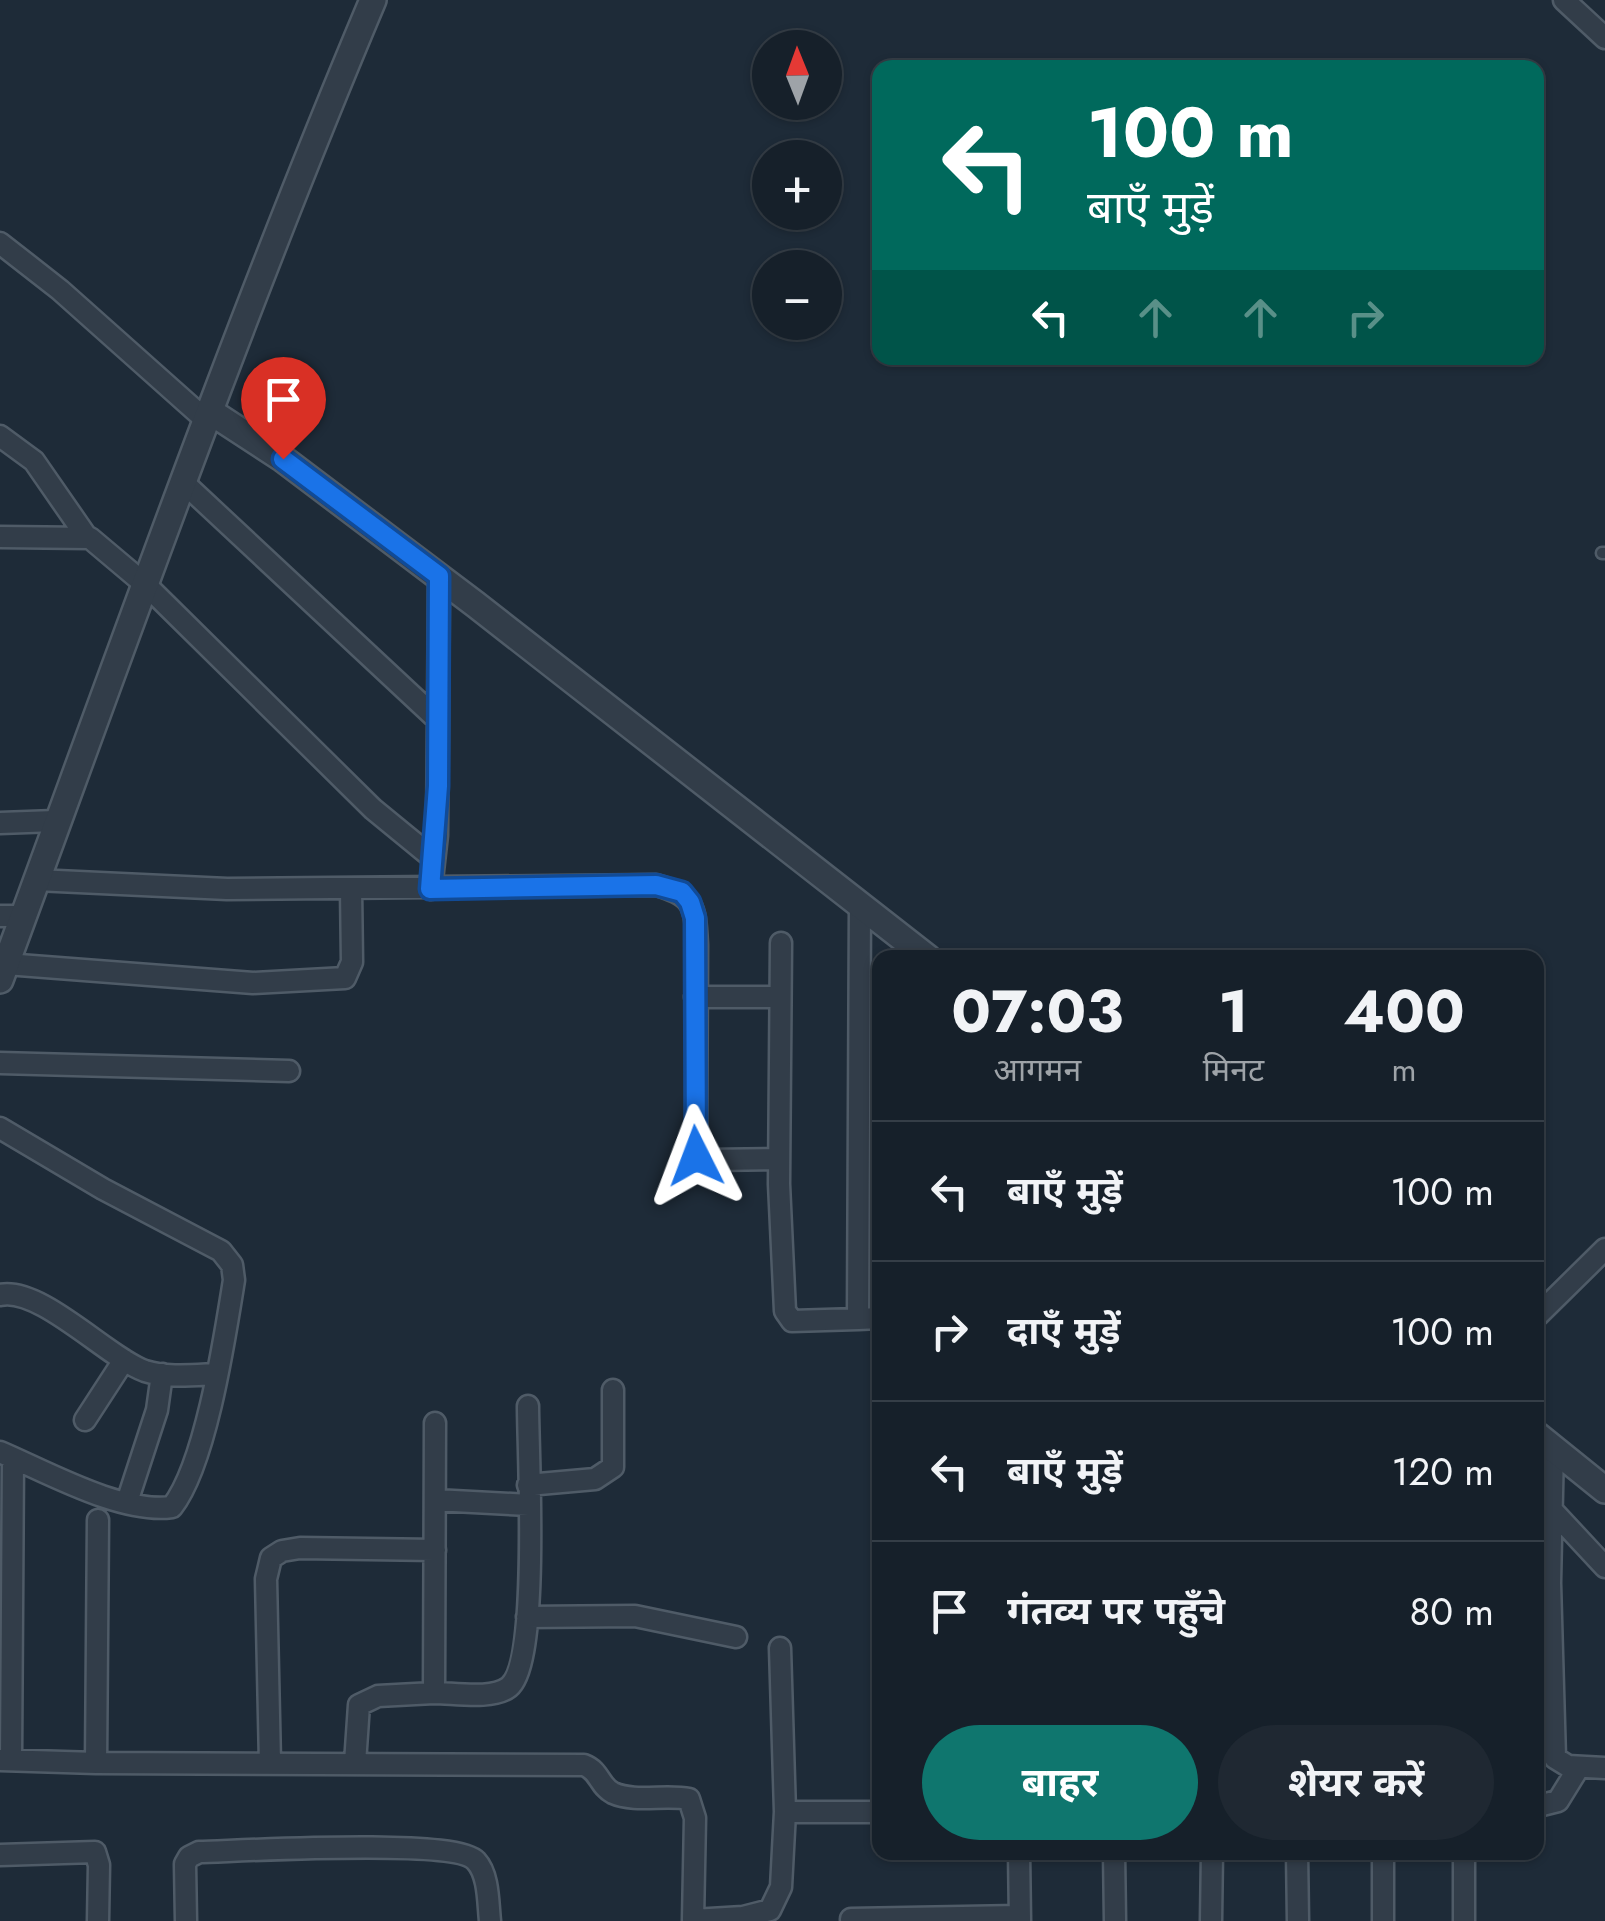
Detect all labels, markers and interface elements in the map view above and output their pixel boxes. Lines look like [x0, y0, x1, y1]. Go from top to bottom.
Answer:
north arrow [752, 30, 842, 120]
map controls [752, 30, 842, 340]
text: 100 m [1087, 82, 1294, 183]
icon: left [922, 100, 1052, 230]
button: + [752, 140, 842, 230]
text: बाएँ मुड़ें [1087, 175, 1214, 240]
button: − [752, 250, 842, 340]
icon: left [1023, 290, 1078, 345]
icon: ahead [1128, 290, 1183, 345]
icon: ahead [1233, 290, 1288, 345]
icon: right [1338, 290, 1393, 345]
pin [241, 357, 326, 460]
icon: arrive [256, 372, 311, 427]
text: 07:03 [951, 968, 1123, 1055]
text: 1 [1218, 968, 1249, 1055]
text: 400 [1343, 968, 1465, 1055]
text: आगमन [994, 1047, 1081, 1093]
text: मिनट [1203, 1047, 1264, 1093]
text: m [1392, 1047, 1417, 1093]
position arrow [644, 1104, 748, 1208]
text: बाएँ मुड़ें [1007, 1163, 1123, 1218]
icon: left [922, 1164, 977, 1219]
text: 100 m [1390, 1164, 1494, 1219]
text: दाएँ मुड़ें [1007, 1303, 1120, 1358]
icon: right [922, 1304, 977, 1359]
text: 100 m [1390, 1304, 1494, 1359]
text: बाएँ मुड़ें [1007, 1443, 1123, 1498]
icon: left [922, 1444, 977, 1499]
text: 120 m [1391, 1444, 1494, 1499]
text: गंतव्य पर पहुँचे [1007, 1583, 1225, 1638]
icon: arrive [922, 1584, 977, 1639]
text: 80 m [1409, 1584, 1494, 1639]
button: बाहर [922, 1725, 1198, 1840]
button: शेयर करें [1218, 1725, 1494, 1840]

